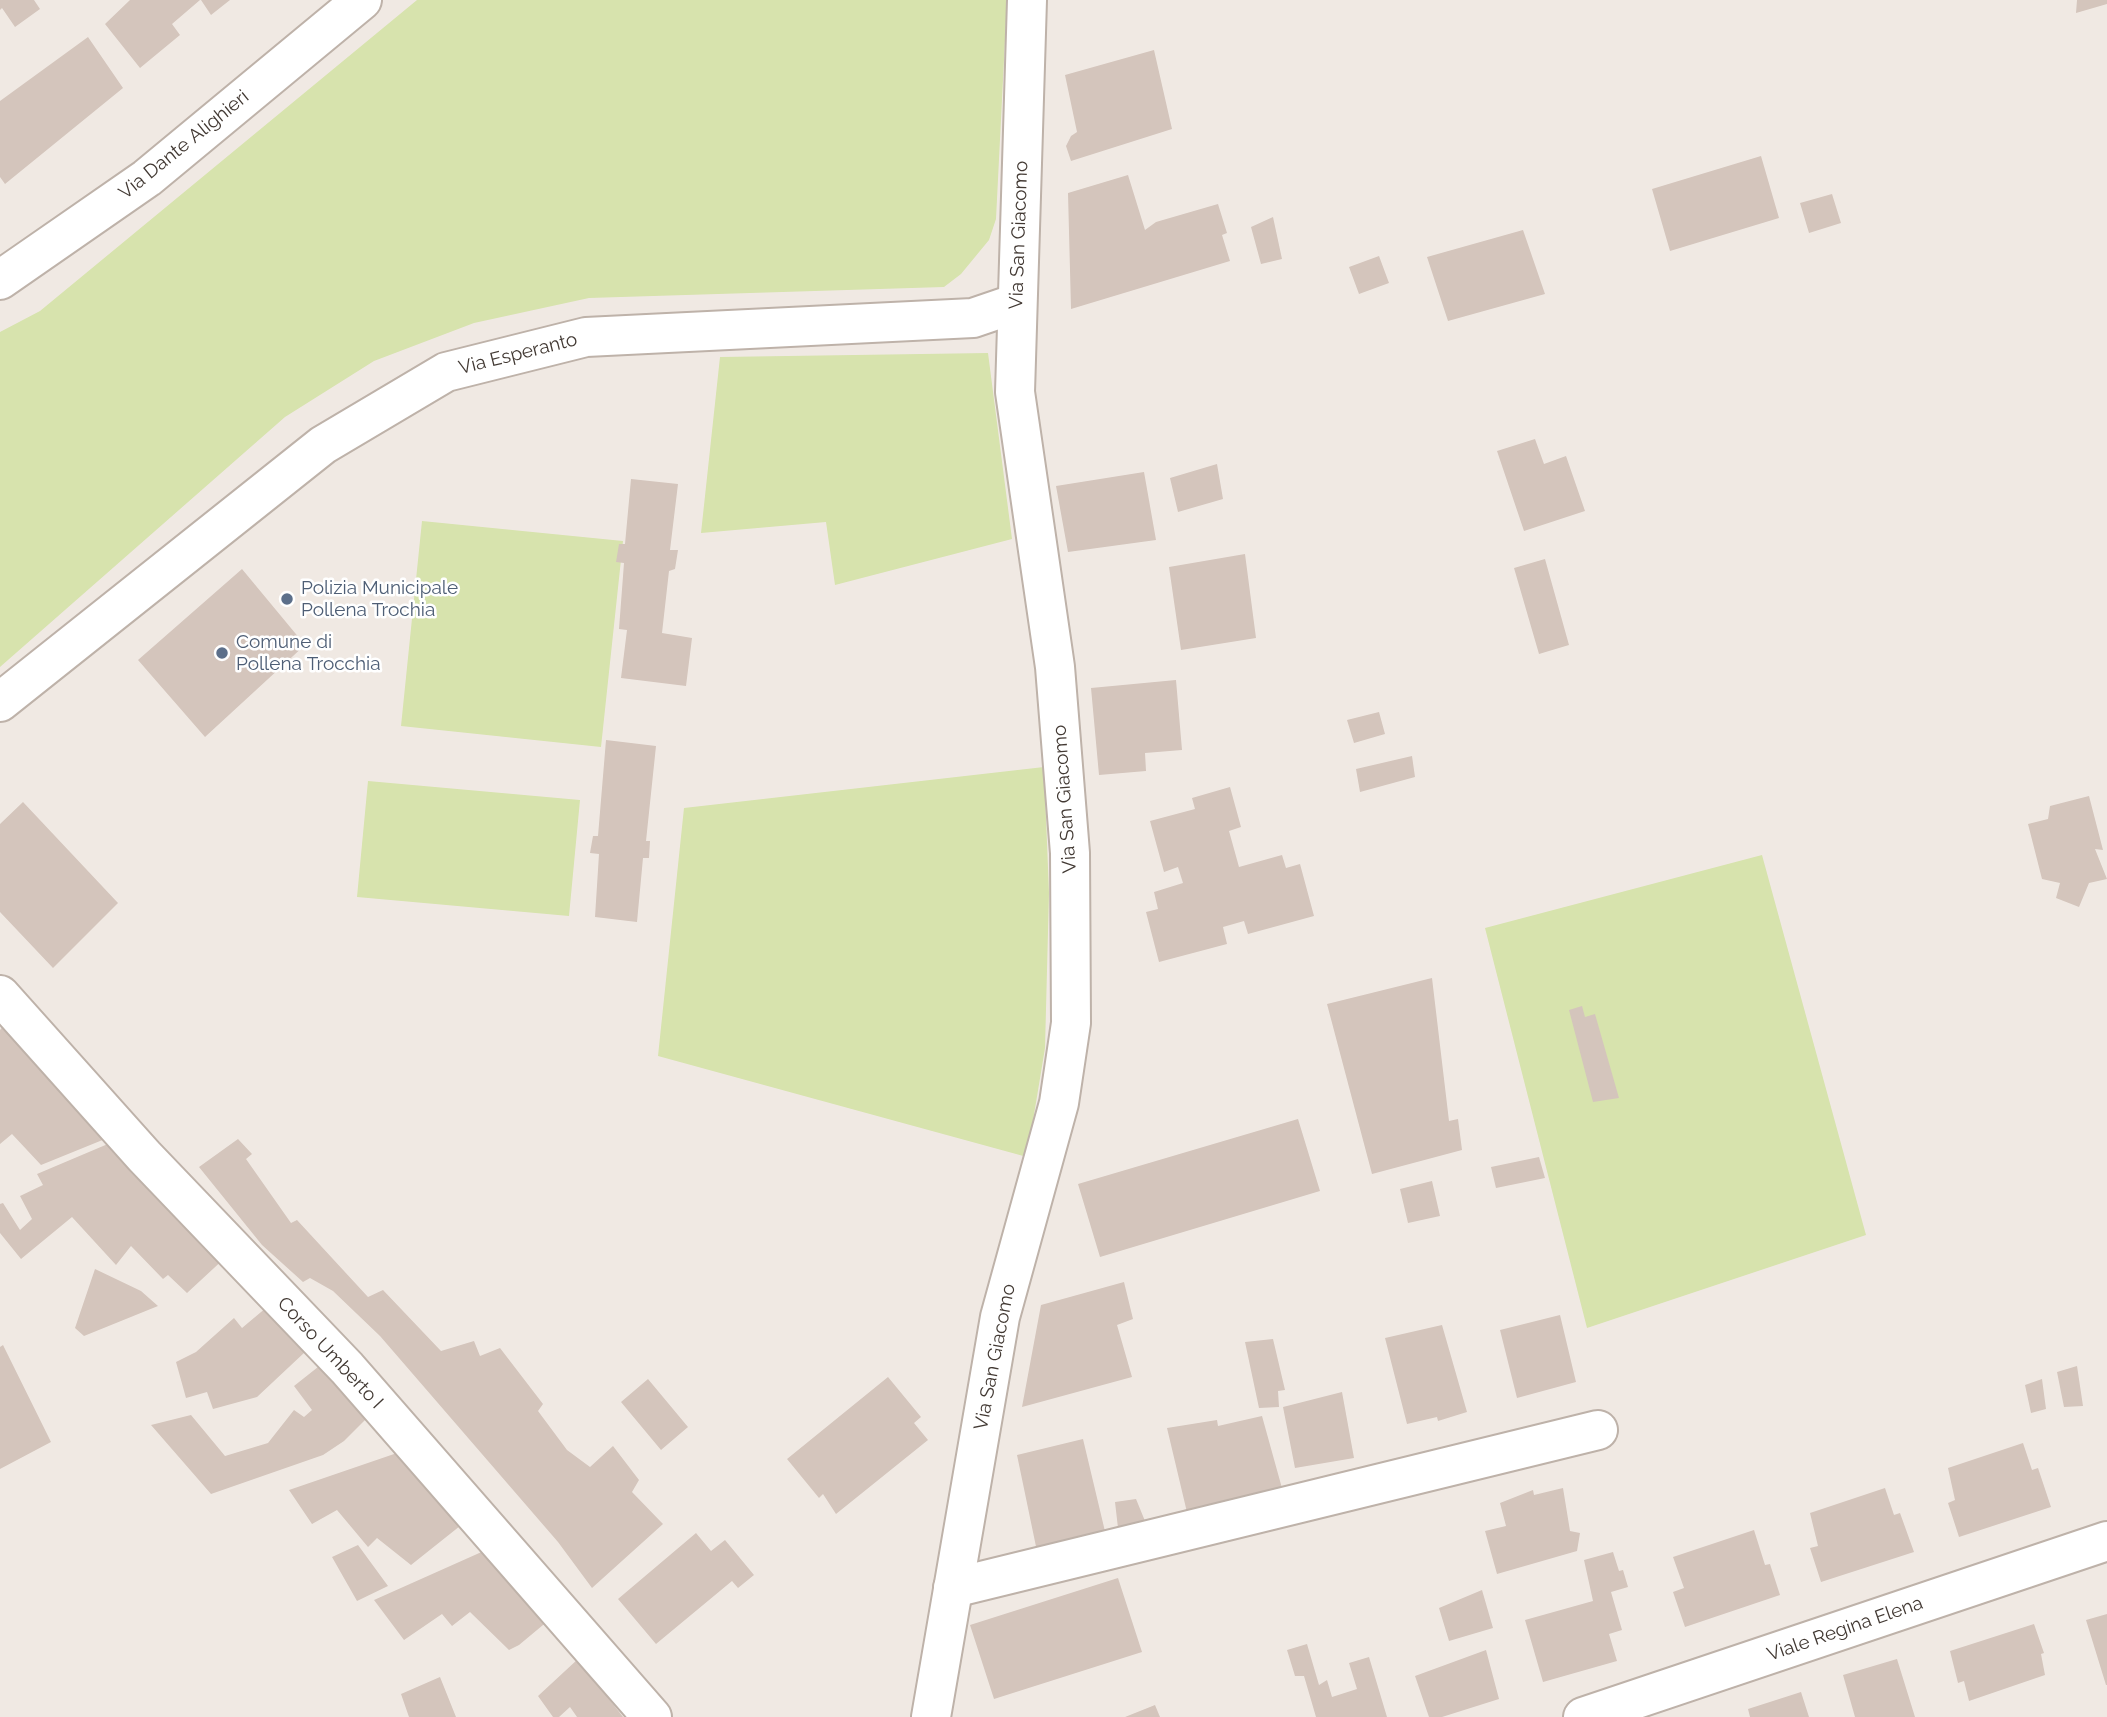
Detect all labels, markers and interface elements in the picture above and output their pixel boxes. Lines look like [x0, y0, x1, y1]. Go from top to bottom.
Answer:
street label: Via Dante Alighieri [115, 86, 253, 204]
street label: Via San Giacomo [1005, 160, 1033, 310]
street label: Via Esperanto [456, 328, 580, 380]
place label: Polizia Municipale Pollena Trochia [301, 577, 458, 621]
marker: Polizia Municipale Pollena Trochia [279, 591, 295, 607]
place label: Comune di Pollena Trocchia [236, 631, 381, 675]
marker: Comune di Pollena Trocchia [214, 645, 230, 661]
street label: Via San Giacomo [1048, 724, 1082, 874]
street label: Via San Giacomo [970, 1282, 1020, 1432]
street label: Corso Umberto I [272, 1292, 388, 1414]
street label: Viale Regina Elena [1764, 1592, 1926, 1666]

